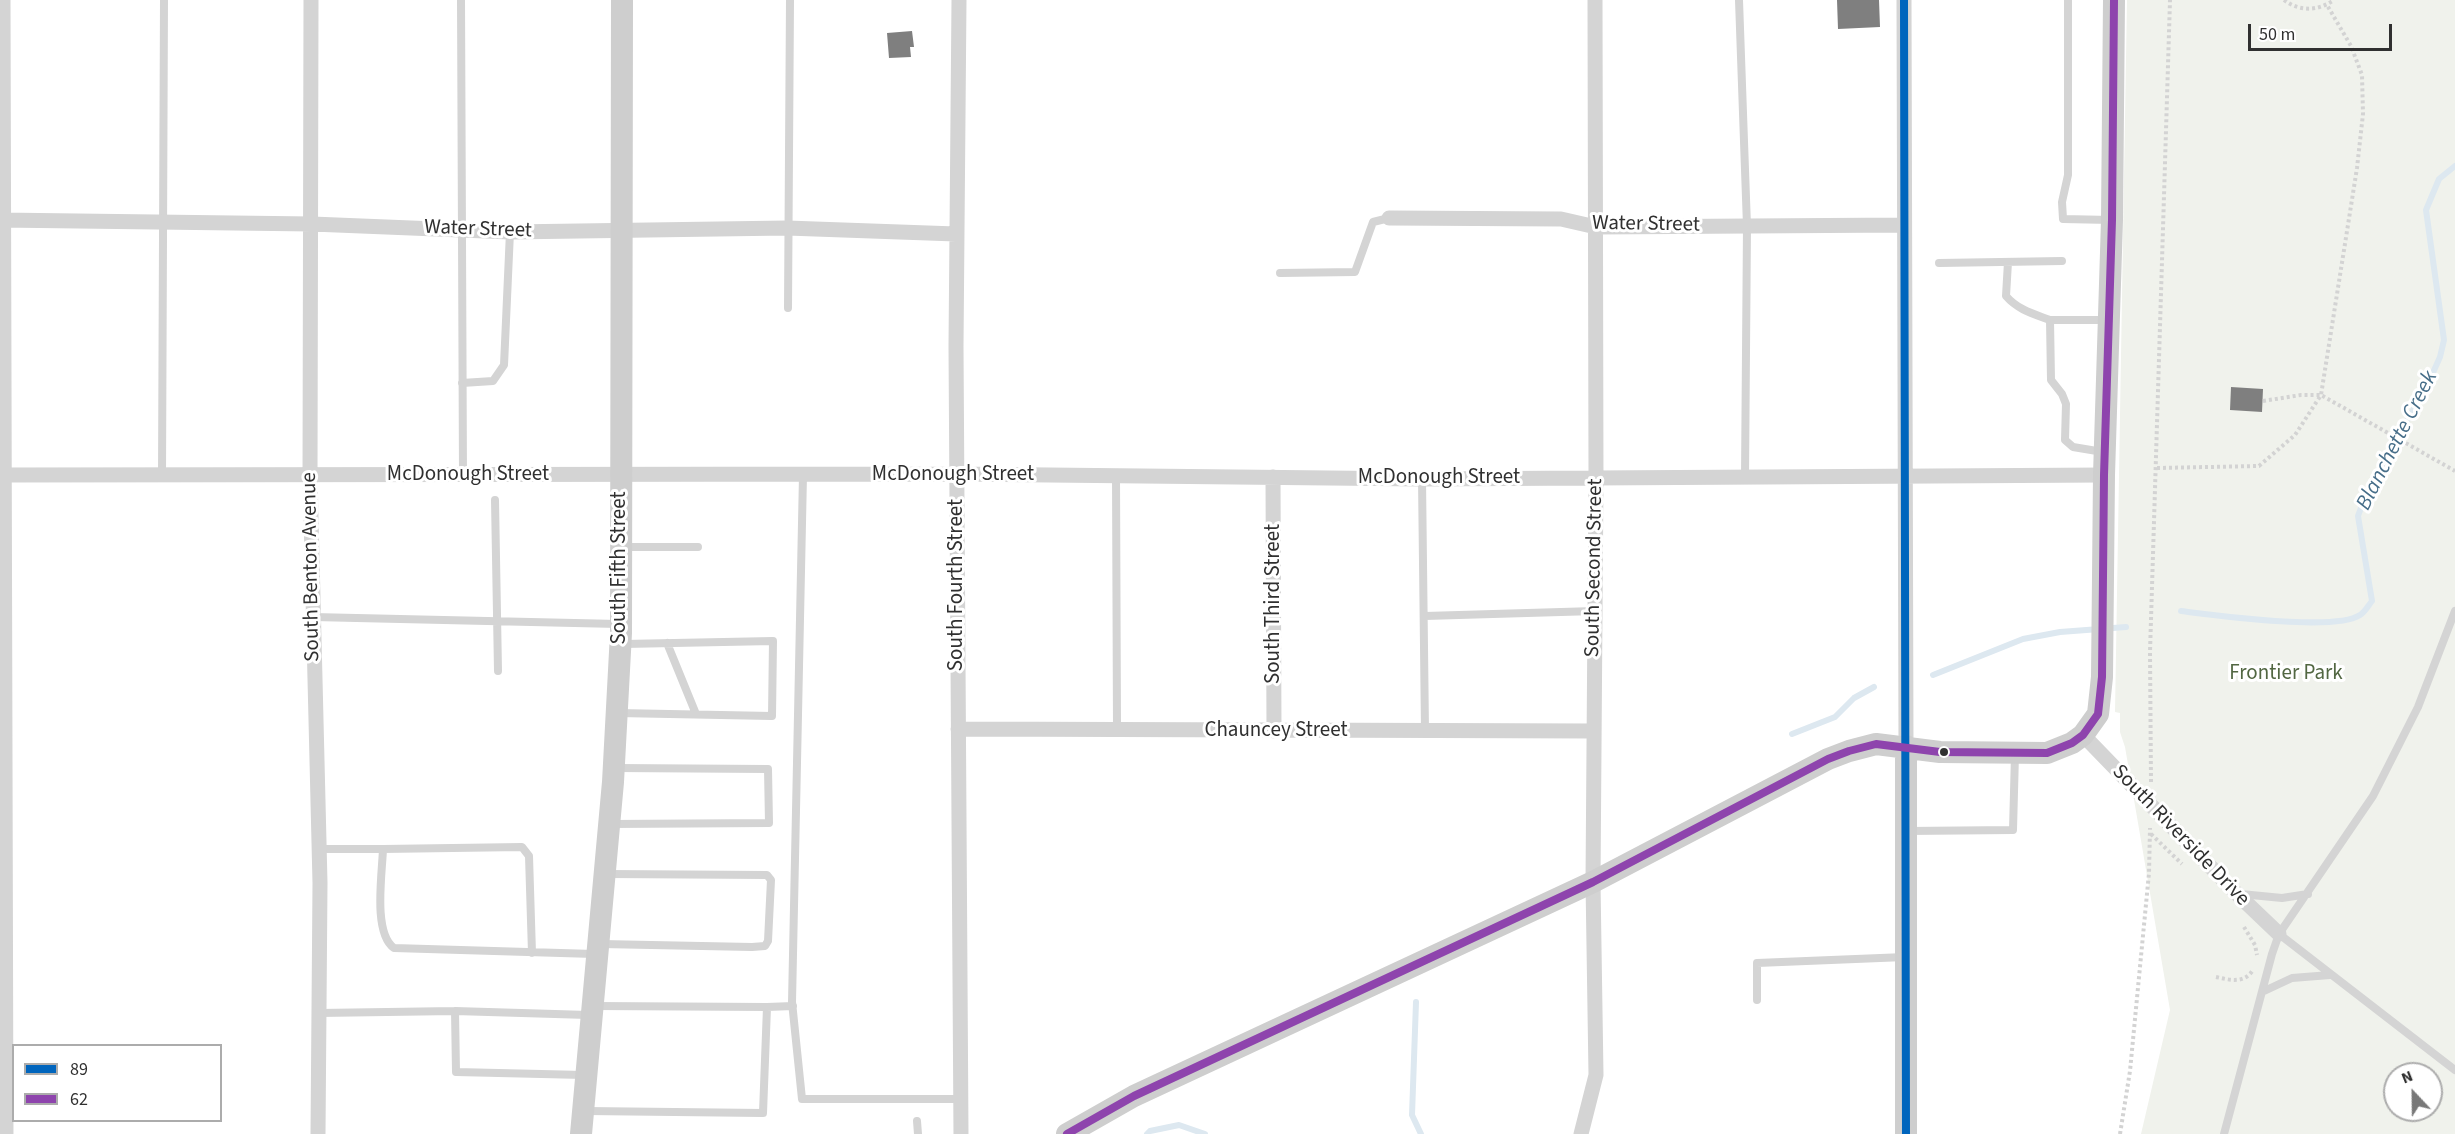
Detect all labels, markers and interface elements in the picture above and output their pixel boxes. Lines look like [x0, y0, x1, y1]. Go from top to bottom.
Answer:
scale bar [2251, 12, 2395, 50]
text: 50 m [2259, 22, 2295, 47]
street label: Water Street [1592, 211, 1700, 239]
street label: Water Street [424, 216, 532, 244]
water label: Blanchette Creek [2352, 367, 2444, 515]
street label: McDonough Street [387, 462, 549, 488]
street label: McDonough Street [872, 462, 1034, 488]
street label: McDonough Street [1358, 465, 1520, 491]
street label: South Benton Avenue [298, 472, 326, 662]
street label: South Second Street [1581, 478, 1609, 658]
street label: South Fifth Street [607, 492, 633, 644]
street label: South Fourth Street [944, 499, 970, 671]
street label: South Third Street [1261, 524, 1287, 684]
park label: Frontier Park [2229, 661, 2343, 687]
street label: Chauncey Street [1204, 718, 1348, 744]
unlabelled marker [1938, 746, 1950, 758]
street label: South Riverside Drive [2106, 760, 2254, 912]
legend [12, 1044, 222, 1122]
text: 89 [70, 1057, 88, 1082]
north arrow [2383, 1062, 2443, 1122]
text: N [2398, 1065, 2416, 1089]
text: 62 [70, 1087, 88, 1112]

